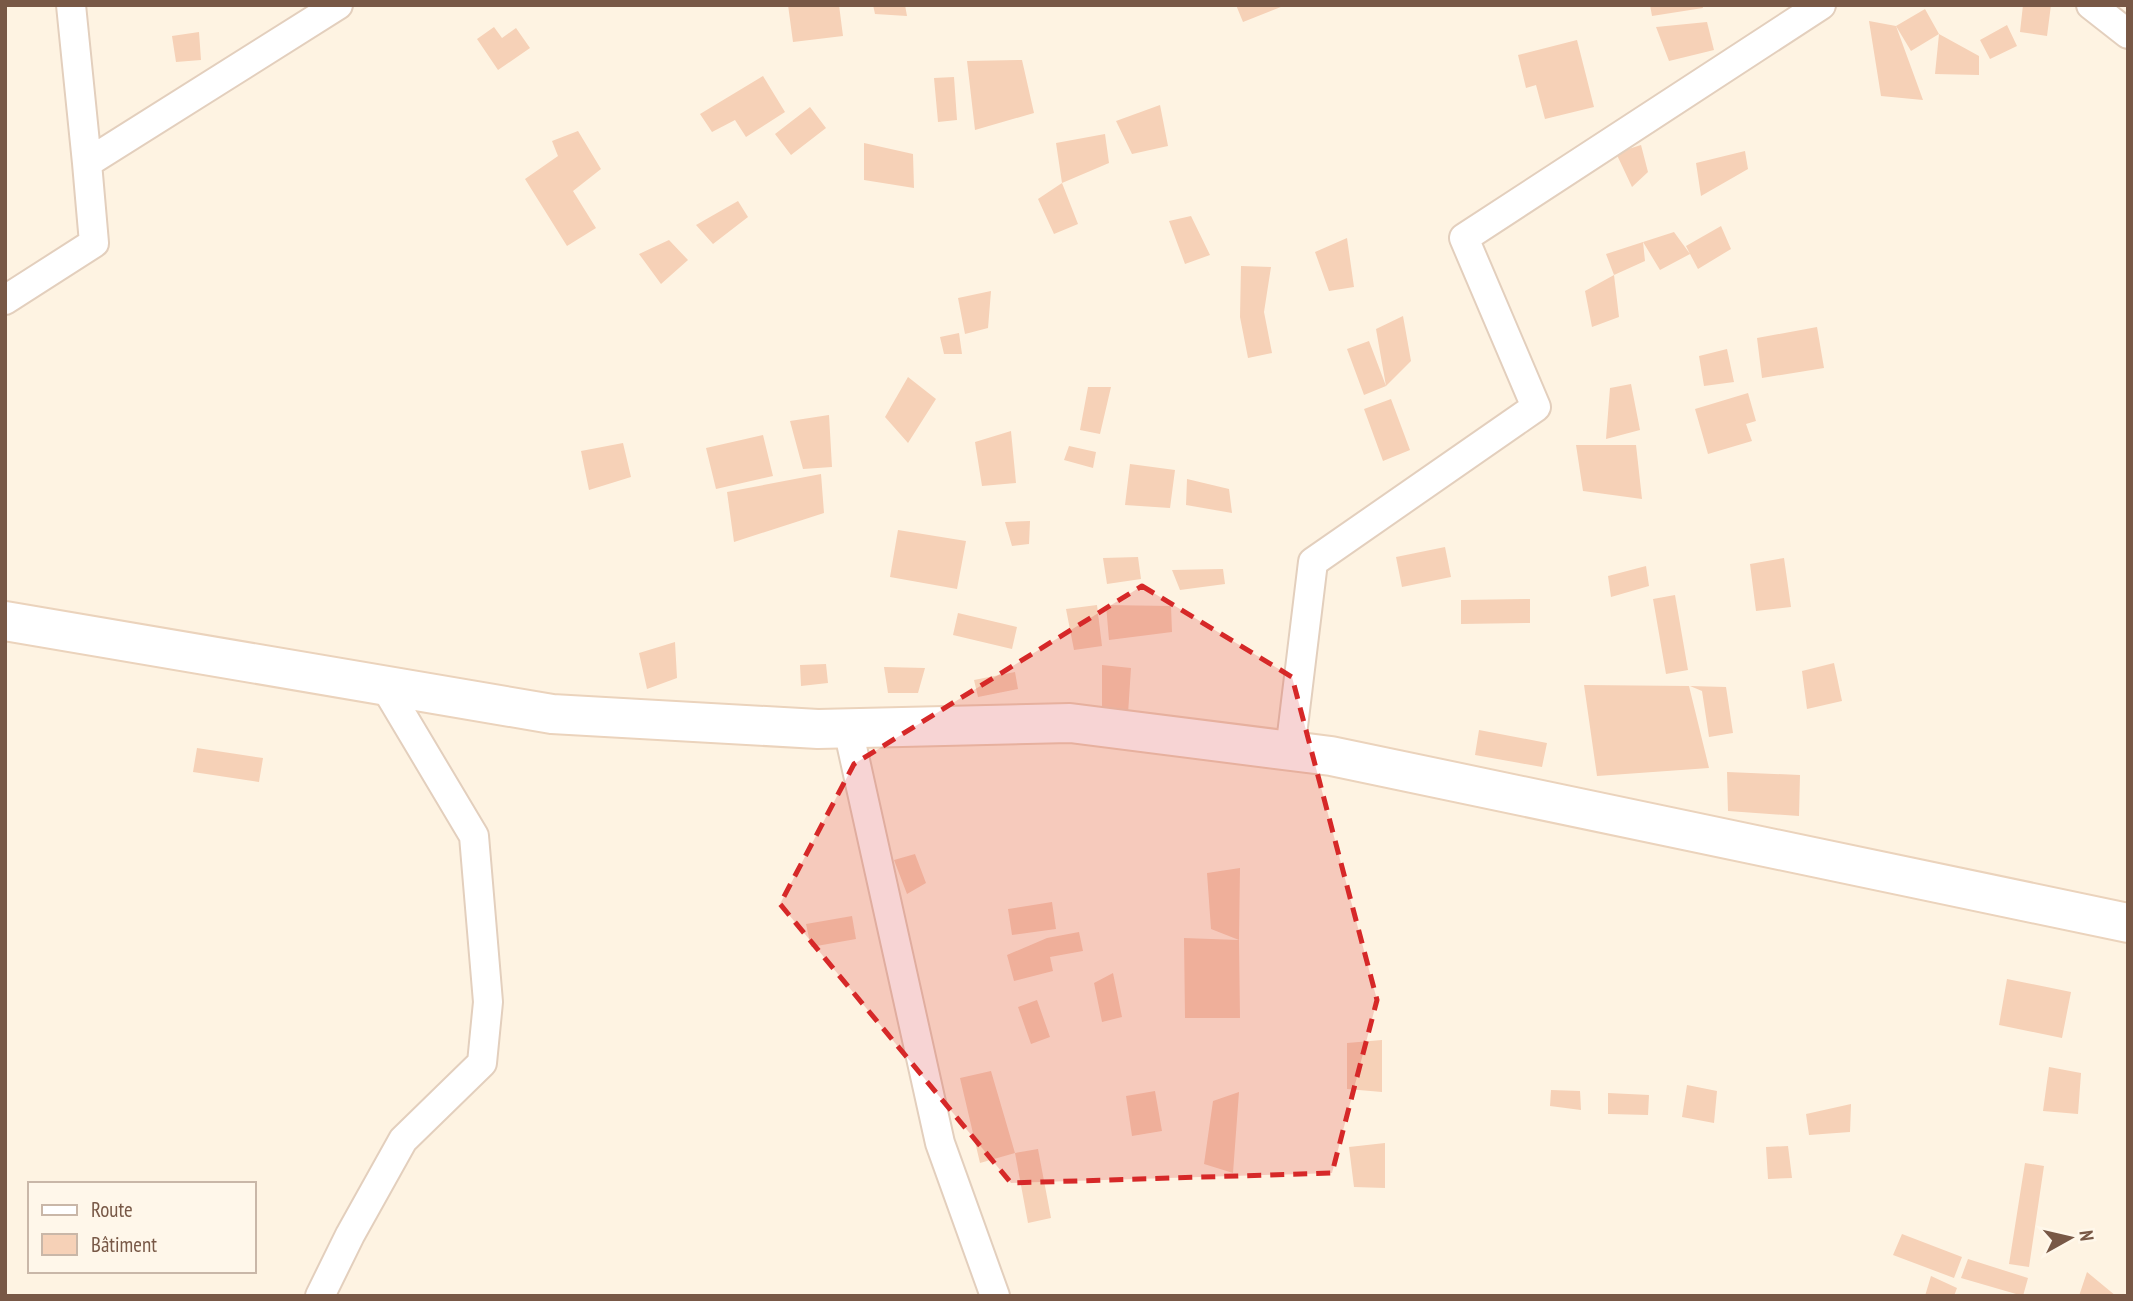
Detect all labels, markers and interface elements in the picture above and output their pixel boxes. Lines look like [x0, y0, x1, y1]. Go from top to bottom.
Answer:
legend [28, 1182, 256, 1273]
text: Route [91, 1196, 133, 1223]
north arrow [2035, 1203, 2105, 1273]
text: N [2074, 1229, 2099, 1242]
text: Bâtiment [91, 1231, 157, 1258]

